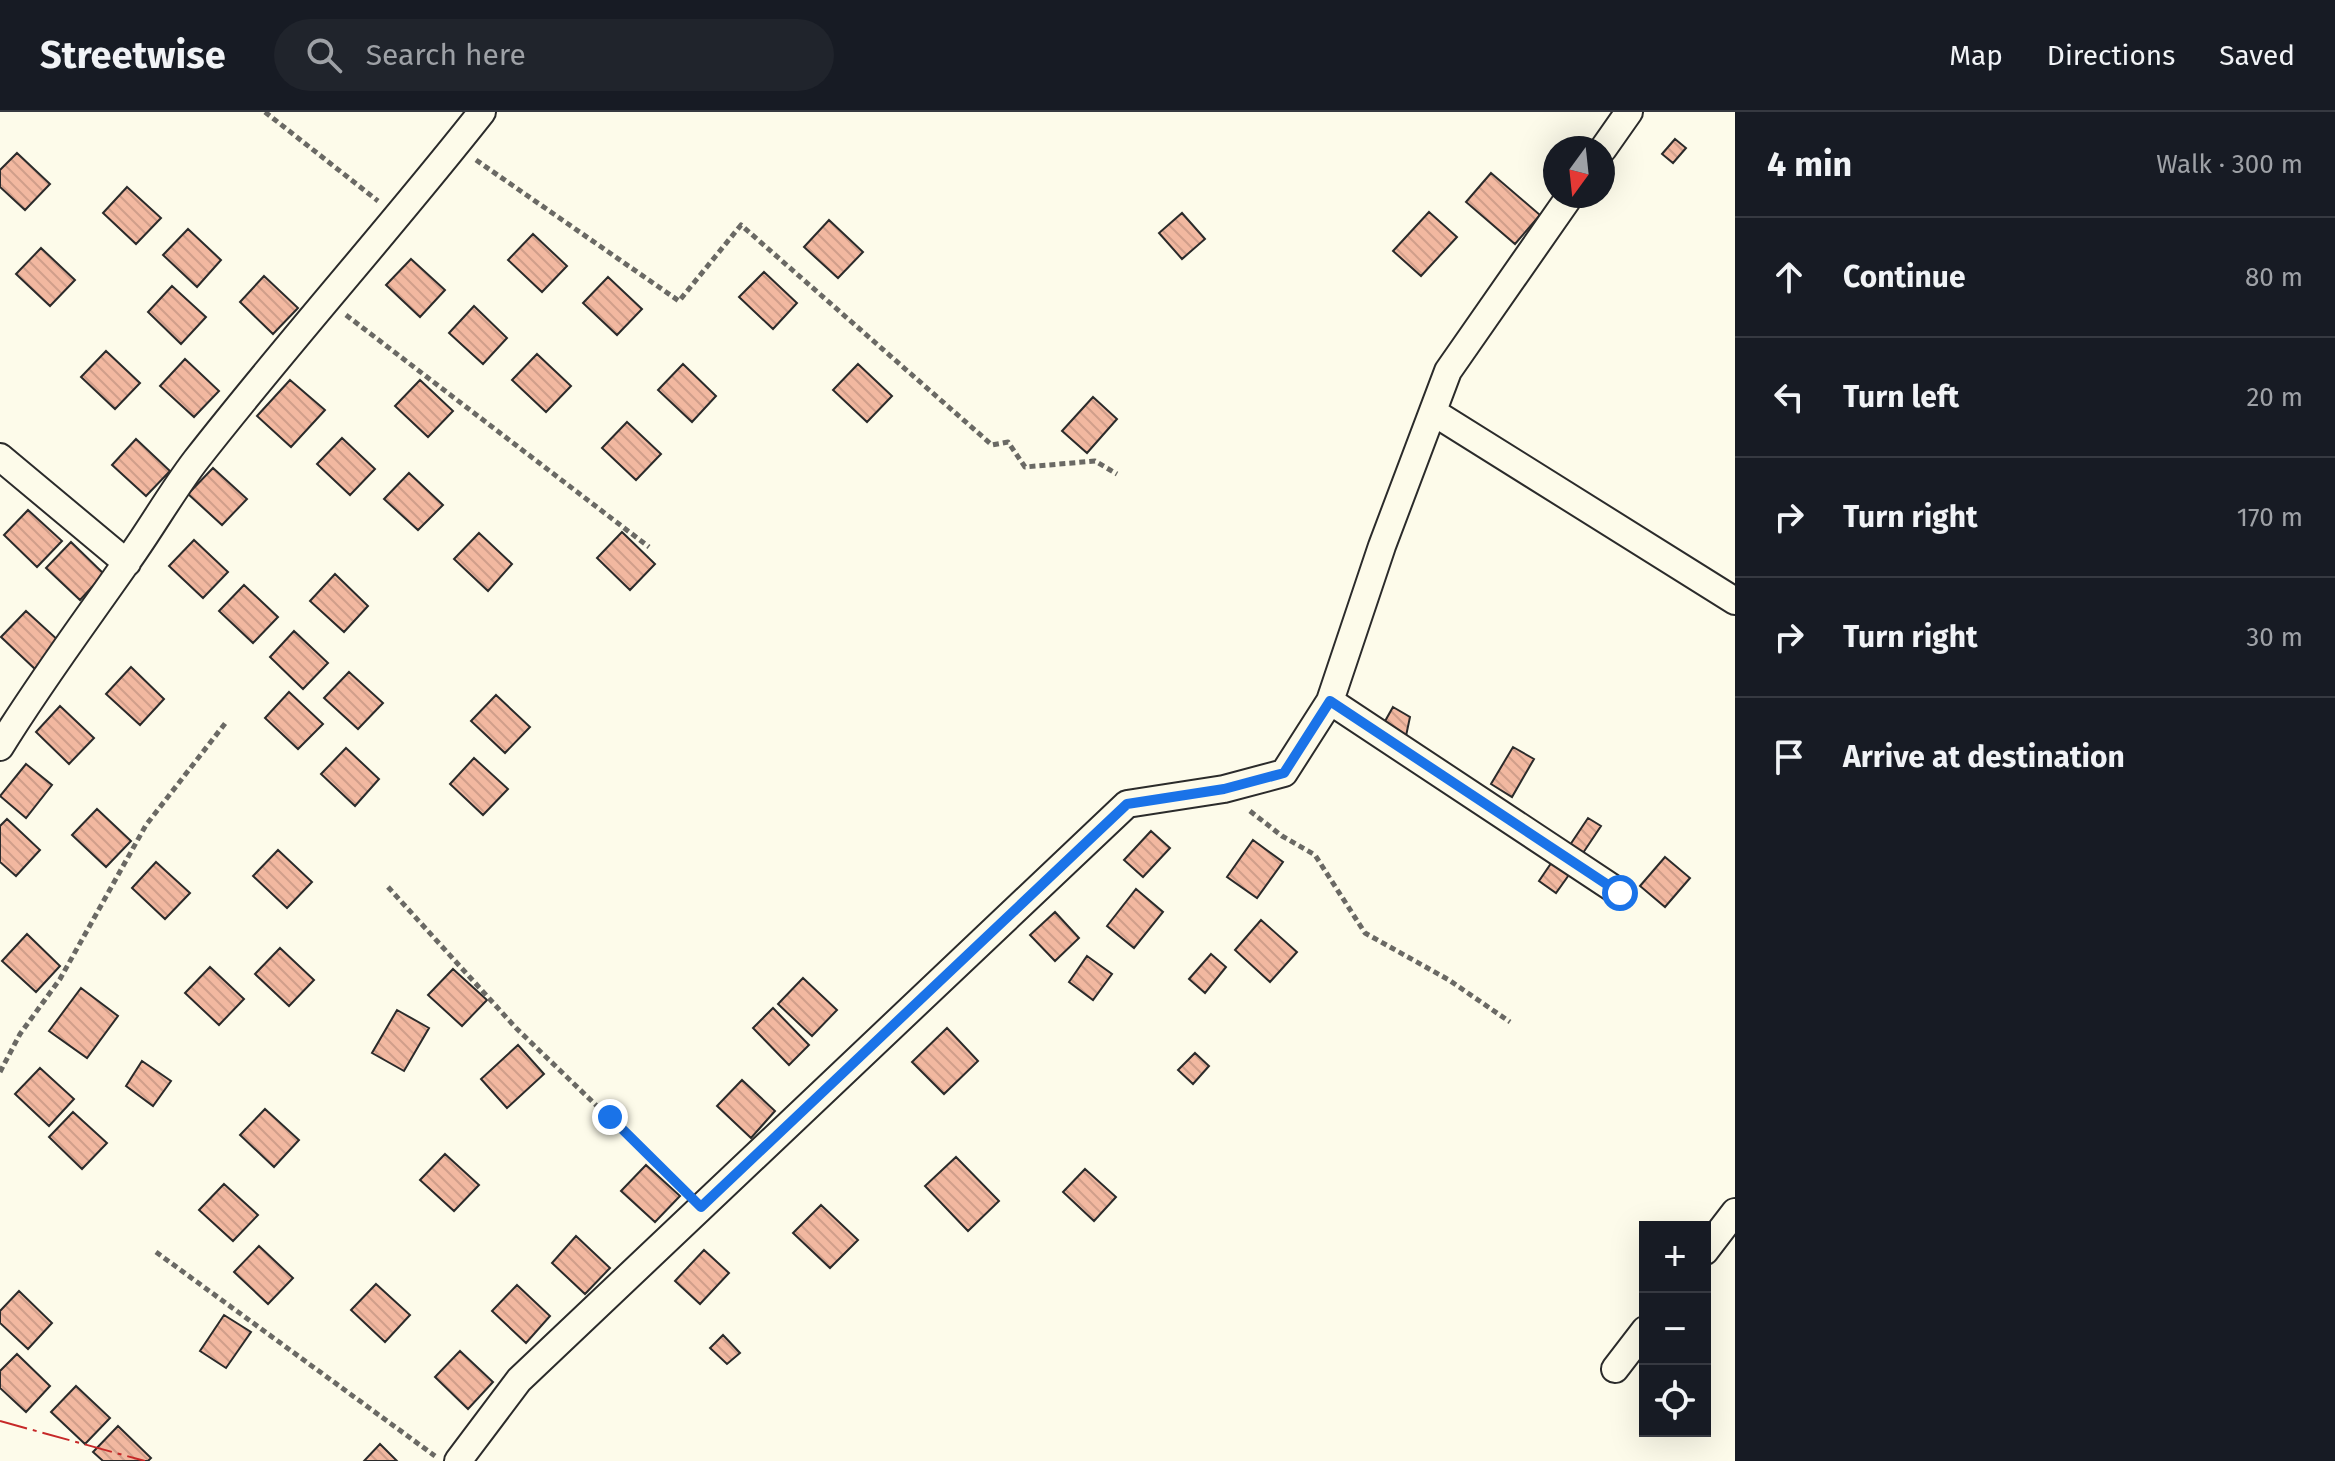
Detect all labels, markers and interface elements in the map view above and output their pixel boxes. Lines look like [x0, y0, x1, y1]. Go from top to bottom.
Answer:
search box [274, 19, 834, 91]
text: Streetwise [40, 32, 226, 78]
icon: search [302, 33, 346, 77]
text: Search here [366, 37, 526, 73]
text: Map [1949, 39, 2003, 72]
text: Directions [2047, 39, 2175, 72]
text: Saved [2219, 39, 2295, 72]
north arrow [1543, 136, 1615, 208]
text: 4 min [1767, 144, 1852, 185]
text: Walk · 300 m [2156, 149, 2303, 180]
icon: ahead [1767, 255, 1811, 299]
text: Continue [1843, 259, 1966, 295]
text: 80 m [2245, 262, 2303, 293]
icon: left [1767, 375, 1811, 419]
text: Turn left [1843, 379, 1959, 415]
text: 20 m [2246, 382, 2303, 413]
icon: right [1767, 495, 1811, 539]
text: Turn right [1843, 499, 1978, 535]
text: 170 m [2237, 502, 2303, 533]
icon: right [1767, 615, 1811, 659]
text: Turn right [1843, 619, 1978, 655]
text: 30 m [2246, 622, 2303, 653]
icon: arrive [1767, 735, 1811, 779]
text: Arrive at destination [1843, 739, 2125, 775]
route start [1602, 875, 1638, 911]
route end [592, 1099, 628, 1135]
map controls [1639, 1221, 1711, 1437]
button: + [1639, 1221, 1711, 1293]
button: − [1639, 1293, 1711, 1365]
button: locate [1639, 1365, 1711, 1437]

